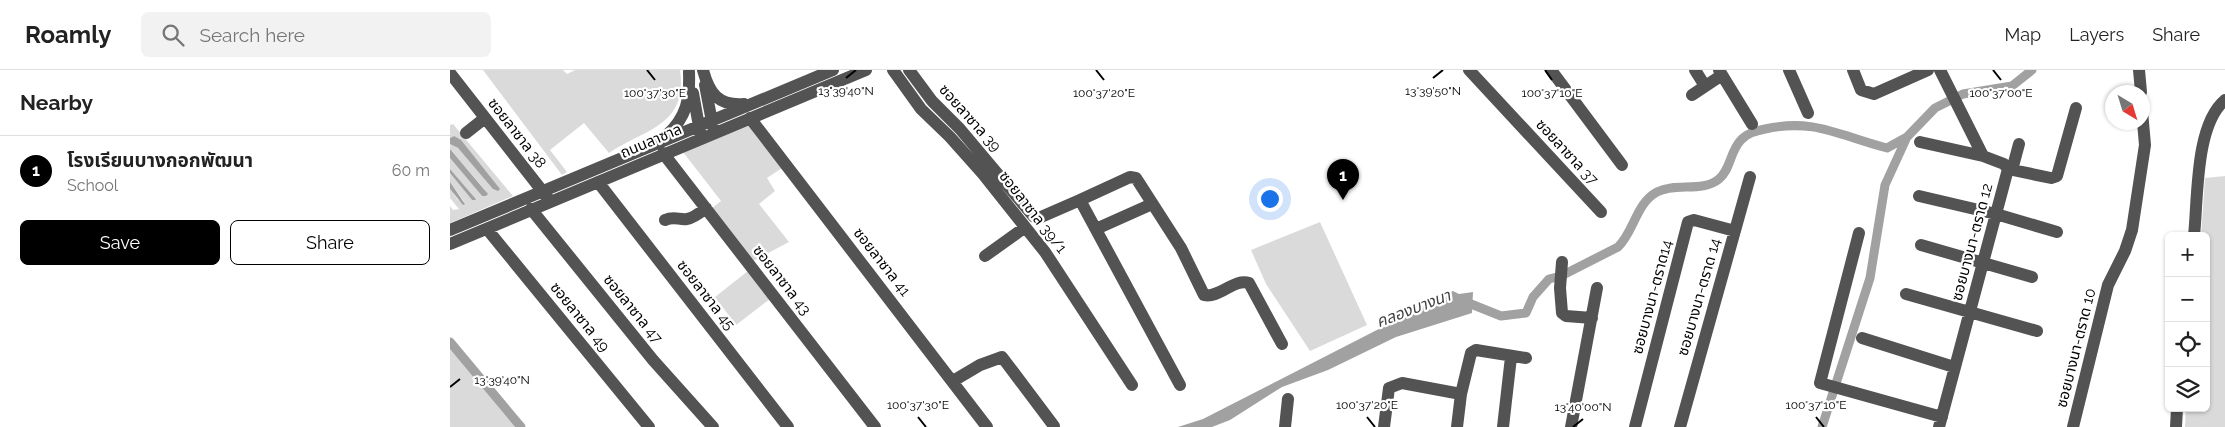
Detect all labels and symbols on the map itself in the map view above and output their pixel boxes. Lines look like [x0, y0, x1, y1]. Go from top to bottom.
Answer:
street label: ซอยลาซาล 39 [935, 81, 1005, 155]
text: 13°39'40"N [818, 84, 874, 98]
text: 13°39'50"N [1405, 84, 1461, 98]
north arrow [2105, 85, 2150, 130]
text: 100°37'30"E [624, 86, 686, 100]
text: 100°37'20"E [1073, 86, 1135, 100]
text: 100°37'10"E [1522, 86, 1582, 100]
text: 100°37'00"E [1969, 86, 2033, 100]
street label: ซอยลาซาล 38 [484, 94, 550, 172]
street label: ซอยลาซาล 37 [1532, 115, 1602, 189]
street label: ถนนลาซาล [618, 120, 684, 162]
pin: 1 [1327, 159, 1359, 200]
street label: ซอยลาซาล 39/1 [995, 167, 1071, 257]
street label: ซอยบางนา-ตราด 12 [1948, 181, 1996, 303]
your location [1257, 186, 1283, 212]
street label: ซอยลาซาล 41 [850, 224, 915, 300]
street label: ซอยบางนา-ตราด 14 [1674, 236, 1724, 358]
street label: ซอยบางนา-ตราด14 [1628, 238, 1676, 356]
street label: ซอยลาซาล 43 [749, 242, 815, 318]
street label: ซอยลาซาล 45 [673, 256, 739, 334]
street label: ซอยลาซาล 47 [600, 271, 666, 347]
street label: ซอยลาซาล 49 [546, 279, 614, 356]
water label: คลองบางนา [1373, 285, 1454, 331]
street label: ซอยบางนา-ตราด 10 [2052, 286, 2100, 410]
text: 13°39'40"N [474, 373, 530, 387]
text: 100°37'30"E [887, 398, 949, 412]
text: 100°37'20"E [1336, 398, 1398, 412]
text: 100°37'10"E [1786, 398, 1846, 412]
text: 13°40'00"N [1555, 400, 1611, 414]

